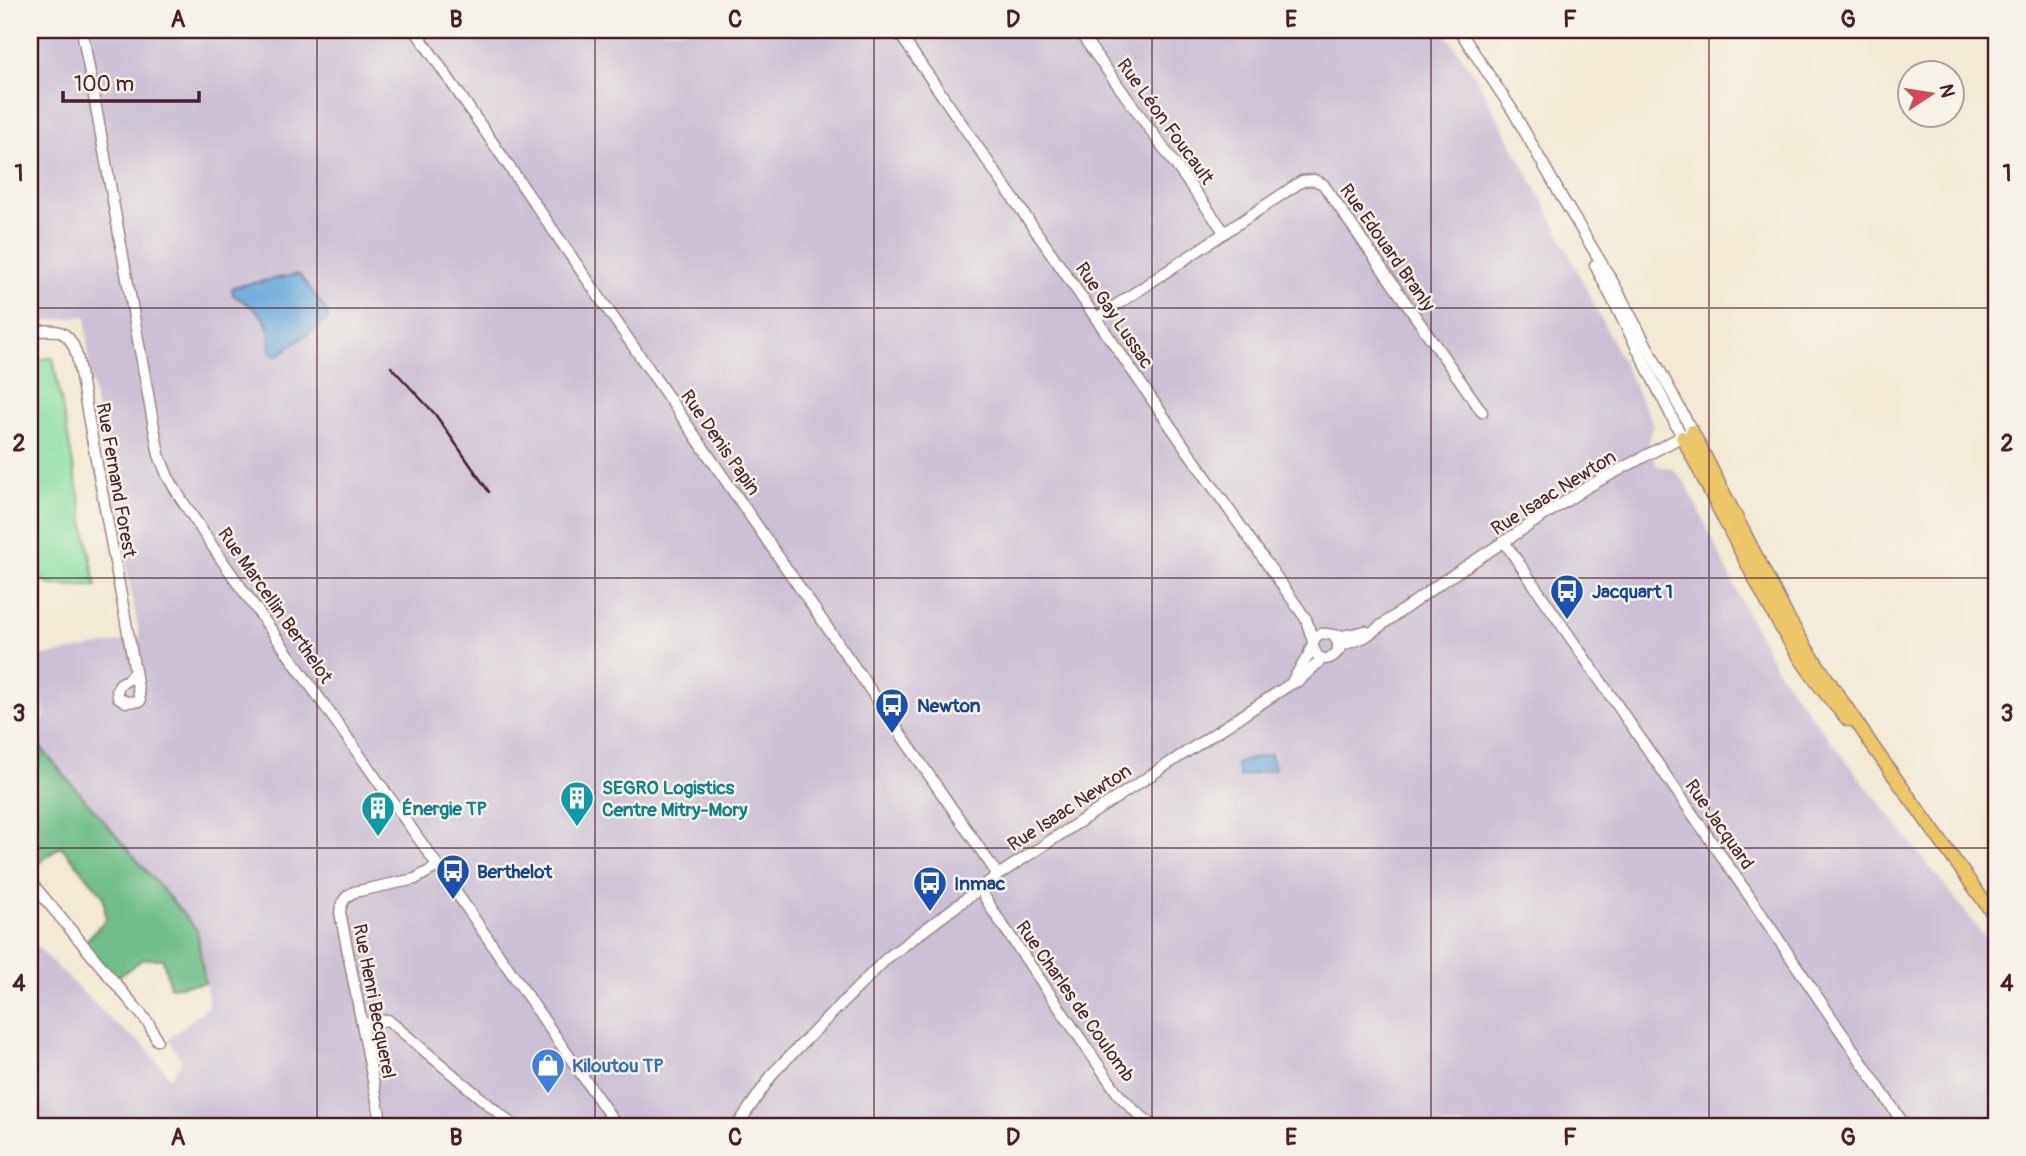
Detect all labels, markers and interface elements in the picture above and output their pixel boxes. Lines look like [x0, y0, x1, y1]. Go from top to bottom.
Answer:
text: A [171, 5, 186, 34]
text: B [449, 5, 463, 34]
text: C [728, 5, 742, 34]
text: D [1006, 5, 1020, 34]
text: E [1285, 5, 1297, 34]
text: F [1563, 5, 1577, 34]
text: G [1840, 5, 1856, 34]
street label: Rue Léon Foucault [1111, 54, 1219, 190]
scale bar [63, 60, 200, 104]
north arrow [1896, 60, 1966, 130]
text: 100 m [74, 71, 134, 98]
text: N [1934, 82, 1960, 100]
text: 1 [15, 159, 24, 188]
text: 1 [2003, 159, 2012, 188]
street label: Rue Edouard Branly [1334, 179, 1440, 316]
street label: Rue Gay Lussac [1070, 258, 1159, 374]
street label: Rue Denis Papin [675, 385, 765, 500]
street label: Rue Fernand Forest [91, 401, 142, 560]
text: 2 [13, 429, 26, 458]
text: 2 [2001, 429, 2014, 458]
street label: Rue Isaac Newton [1487, 445, 1620, 541]
street label: Rue Marcellin Berthelot [212, 523, 338, 688]
bus stop icon: Jacquart 1 [1548, 572, 1586, 621]
place label: Jacquart 1 [1592, 580, 1673, 604]
bus stop icon: Newton [873, 686, 911, 735]
place label: Newton [917, 694, 981, 718]
text: 3 [13, 699, 25, 728]
text: 3 [2001, 699, 2013, 728]
street label: Rue Isaac Newton [1003, 759, 1136, 857]
street label: Rue Jacquard [1679, 775, 1759, 874]
place label: SEGRO Logistics Centre Mitry-Mory [602, 776, 748, 822]
building icon: SEGRO Logistics Centre Mitry-Mory [558, 779, 596, 828]
building icon: Énergie TP [359, 789, 397, 838]
place label: Énergie TP [402, 797, 488, 821]
bus stop icon: Berthelot [434, 852, 472, 901]
place label: Berthelot [477, 860, 554, 884]
bus stop icon: Inmac [911, 864, 949, 913]
place label: Inmac [954, 872, 1006, 896]
street label: Rue Charles de Coulomb [1010, 916, 1140, 1087]
street label: Rue Henri Becquerel [347, 922, 401, 1081]
text: 4 [12, 969, 26, 998]
text: 4 [2000, 969, 2014, 998]
shop icon: Kiloutou TP [529, 1046, 567, 1095]
place label: Kiloutou TP [572, 1054, 664, 1078]
text: A [171, 1123, 186, 1152]
text: B [449, 1123, 463, 1152]
text: C [728, 1123, 742, 1152]
text: D [1006, 1123, 1020, 1152]
text: E [1285, 1123, 1297, 1152]
text: F [1563, 1123, 1577, 1152]
text: G [1840, 1123, 1856, 1152]

